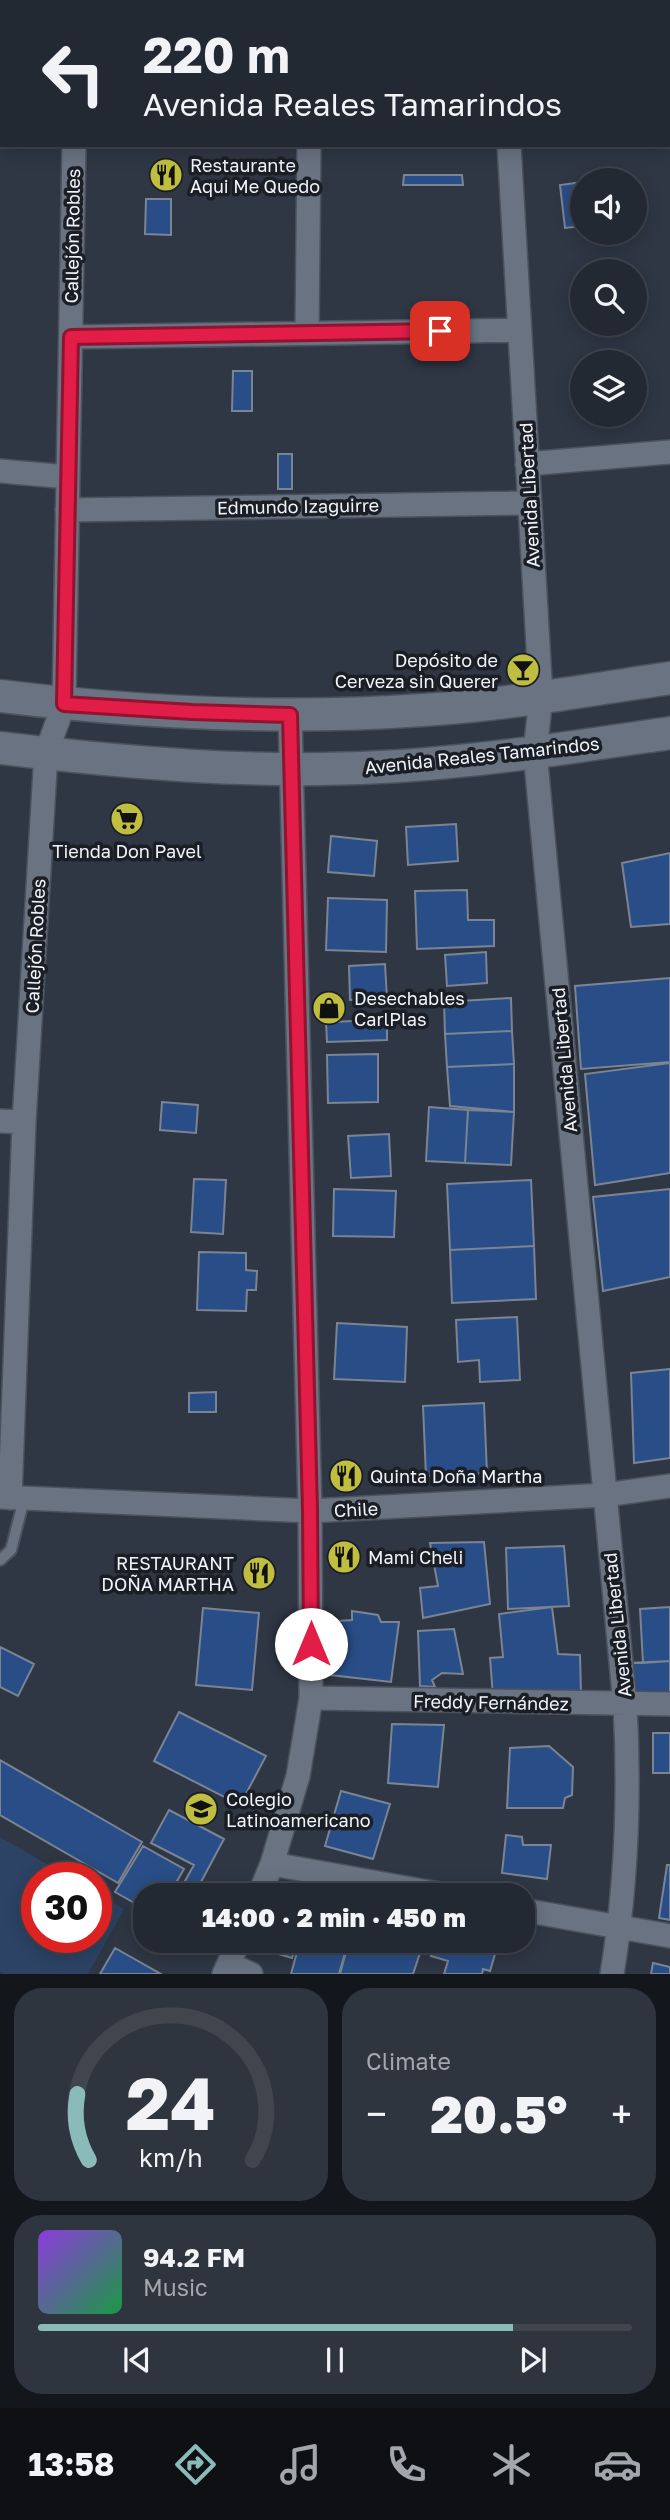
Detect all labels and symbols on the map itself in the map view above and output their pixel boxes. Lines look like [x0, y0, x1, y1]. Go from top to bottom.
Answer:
place label: Restaurante Aqui Me Quedo [190, 154, 320, 197]
restaurant icon: Restaurante Aqui Me Quedo [147, 156, 185, 194]
street label: Callejón Robles [60, 168, 84, 304]
pin [410, 301, 470, 361]
street label: Avenida Libertad [514, 422, 544, 568]
street label: Edmundo Izaguirre [217, 494, 379, 518]
place label: Depósito de Cerveza sin Querer [335, 649, 498, 692]
bar icon: Depósito de Cerveza sin Querer [504, 651, 542, 689]
street label: Avenida Reales Tamarindos [364, 732, 600, 778]
supermarket icon: Tienda Don Pavel [108, 800, 146, 838]
place label: Tienda Don Pavel [52, 840, 202, 862]
street label: Callejón Robles [20, 878, 50, 1014]
place label: Desechables CarlPlas [354, 987, 465, 1030]
street label: Avenida Libertad [547, 987, 581, 1133]
shop icon: Desechables CarlPlas [310, 989, 348, 1027]
restaurant icon: Quinta Doña Martha [327, 1457, 365, 1495]
place label: Quinta Doña Martha [370, 1465, 542, 1487]
street label: Chile [333, 1497, 379, 1521]
restaurant icon: Mami Cheli [325, 1538, 363, 1576]
place label: Mami Cheli [368, 1546, 463, 1568]
place label: RESTAURANT DOÑA MARTHA [101, 1552, 234, 1595]
street label: Avenida Libertad [598, 1552, 636, 1698]
restaurant icon: RESTAURANT DOÑA MARTHA [240, 1554, 278, 1592]
position arrow [274, 1607, 348, 1681]
street label: Freddy Fernández [413, 1690, 569, 1714]
place label: Colegio Latinoamericano [226, 1788, 371, 1831]
school or university icon: Colegio Latinoamericano [182, 1790, 220, 1828]
speed limit sign: 30 [21, 1862, 112, 1953]

